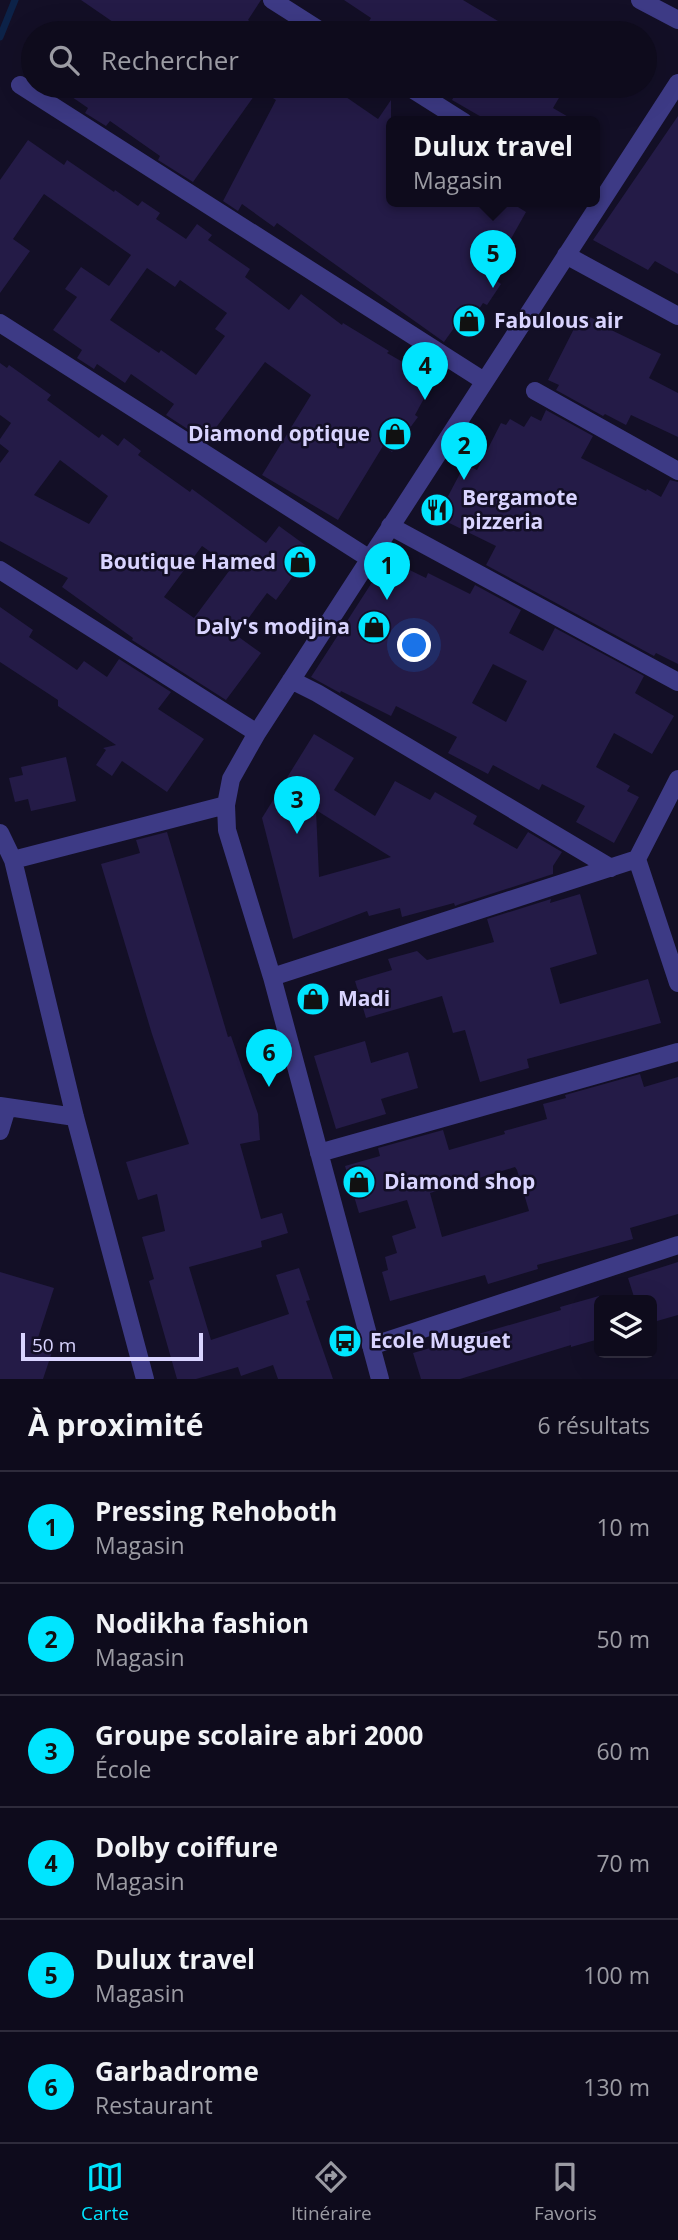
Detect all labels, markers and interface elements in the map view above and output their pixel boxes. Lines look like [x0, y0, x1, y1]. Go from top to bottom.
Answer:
search box [21, 21, 657, 98]
icon: search [45, 41, 83, 79]
text: Rechercher [101, 42, 239, 78]
popup [386, 116, 600, 207]
text: Dulux travel [413, 128, 573, 164]
text: Magasin [413, 164, 503, 196]
pin: 5 [470, 230, 516, 288]
shop icon: Fabulous air [450, 302, 488, 340]
place label: Fabulous air [494, 306, 623, 334]
pin: 4 [402, 342, 448, 400]
shop icon: Diamond optique [376, 415, 414, 453]
place label: Diamond optique [188, 419, 370, 447]
pin: 2 [441, 422, 487, 480]
place label: Bergamote pizzeria [462, 483, 578, 535]
restaurant icon: Bergamote pizzeria [418, 491, 456, 529]
pin: 1 [364, 542, 410, 600]
shop icon: Boutique Hamed [281, 543, 319, 581]
place label: Boutique Hamed [100, 547, 276, 575]
shop icon: Daly's modjina [355, 608, 393, 646]
place label: Daly's modjina [196, 612, 350, 640]
your location [397, 628, 431, 662]
pin: 3 [274, 776, 320, 834]
shop icon: Madi [294, 980, 332, 1018]
place label: Madi [338, 984, 390, 1012]
pin: 6 [246, 1029, 292, 1087]
shop icon: Diamond shop [340, 1163, 378, 1201]
place label: Diamond shop [384, 1167, 535, 1195]
map controls [594, 1295, 657, 1358]
button: layers [594, 1295, 657, 1358]
bus stop icon: Ecole Muguet [326, 1322, 364, 1360]
place label: Ecole Muguet [370, 1326, 511, 1354]
scale bar [21, 1330, 203, 1362]
text: 50 m [32, 1332, 76, 1358]
text: À proximité [28, 1404, 204, 1445]
text: 6 résultats [538, 1409, 650, 1441]
text: Pressing Rehoboth [95, 1493, 337, 1529]
text: 1 [44, 1511, 58, 1543]
text: 10 m [596, 1511, 650, 1543]
text: Magasin [95, 1529, 185, 1561]
text: Nodikha fashion [95, 1605, 309, 1641]
text: 2 [44, 1623, 58, 1655]
text: 50 m [596, 1623, 650, 1655]
text: Magasin [95, 1641, 185, 1673]
text: Groupe scolaire abri 2000 [95, 1717, 423, 1753]
text: 3 [44, 1735, 58, 1767]
text: 60 m [596, 1735, 650, 1767]
text: École [95, 1753, 151, 1785]
text: Dolby coiffure [95, 1829, 278, 1865]
text: 4 [44, 1847, 58, 1879]
text: 70 m [596, 1847, 650, 1879]
text: Magasin [95, 1865, 185, 1897]
text: Dulux travel [95, 1941, 255, 1977]
text: 5 [44, 1959, 58, 1991]
text: 100 m [583, 1959, 650, 1991]
text: Magasin [95, 1977, 185, 2009]
text: Garbadrome [95, 2053, 259, 2089]
text: 6 [44, 2071, 58, 2103]
text: 130 m [583, 2071, 650, 2103]
text: Restaurant [95, 2089, 213, 2121]
tab: Carte [81, 2158, 129, 2226]
tab: Itinéraire [291, 2158, 372, 2226]
tab: Favoris [534, 2158, 597, 2226]

